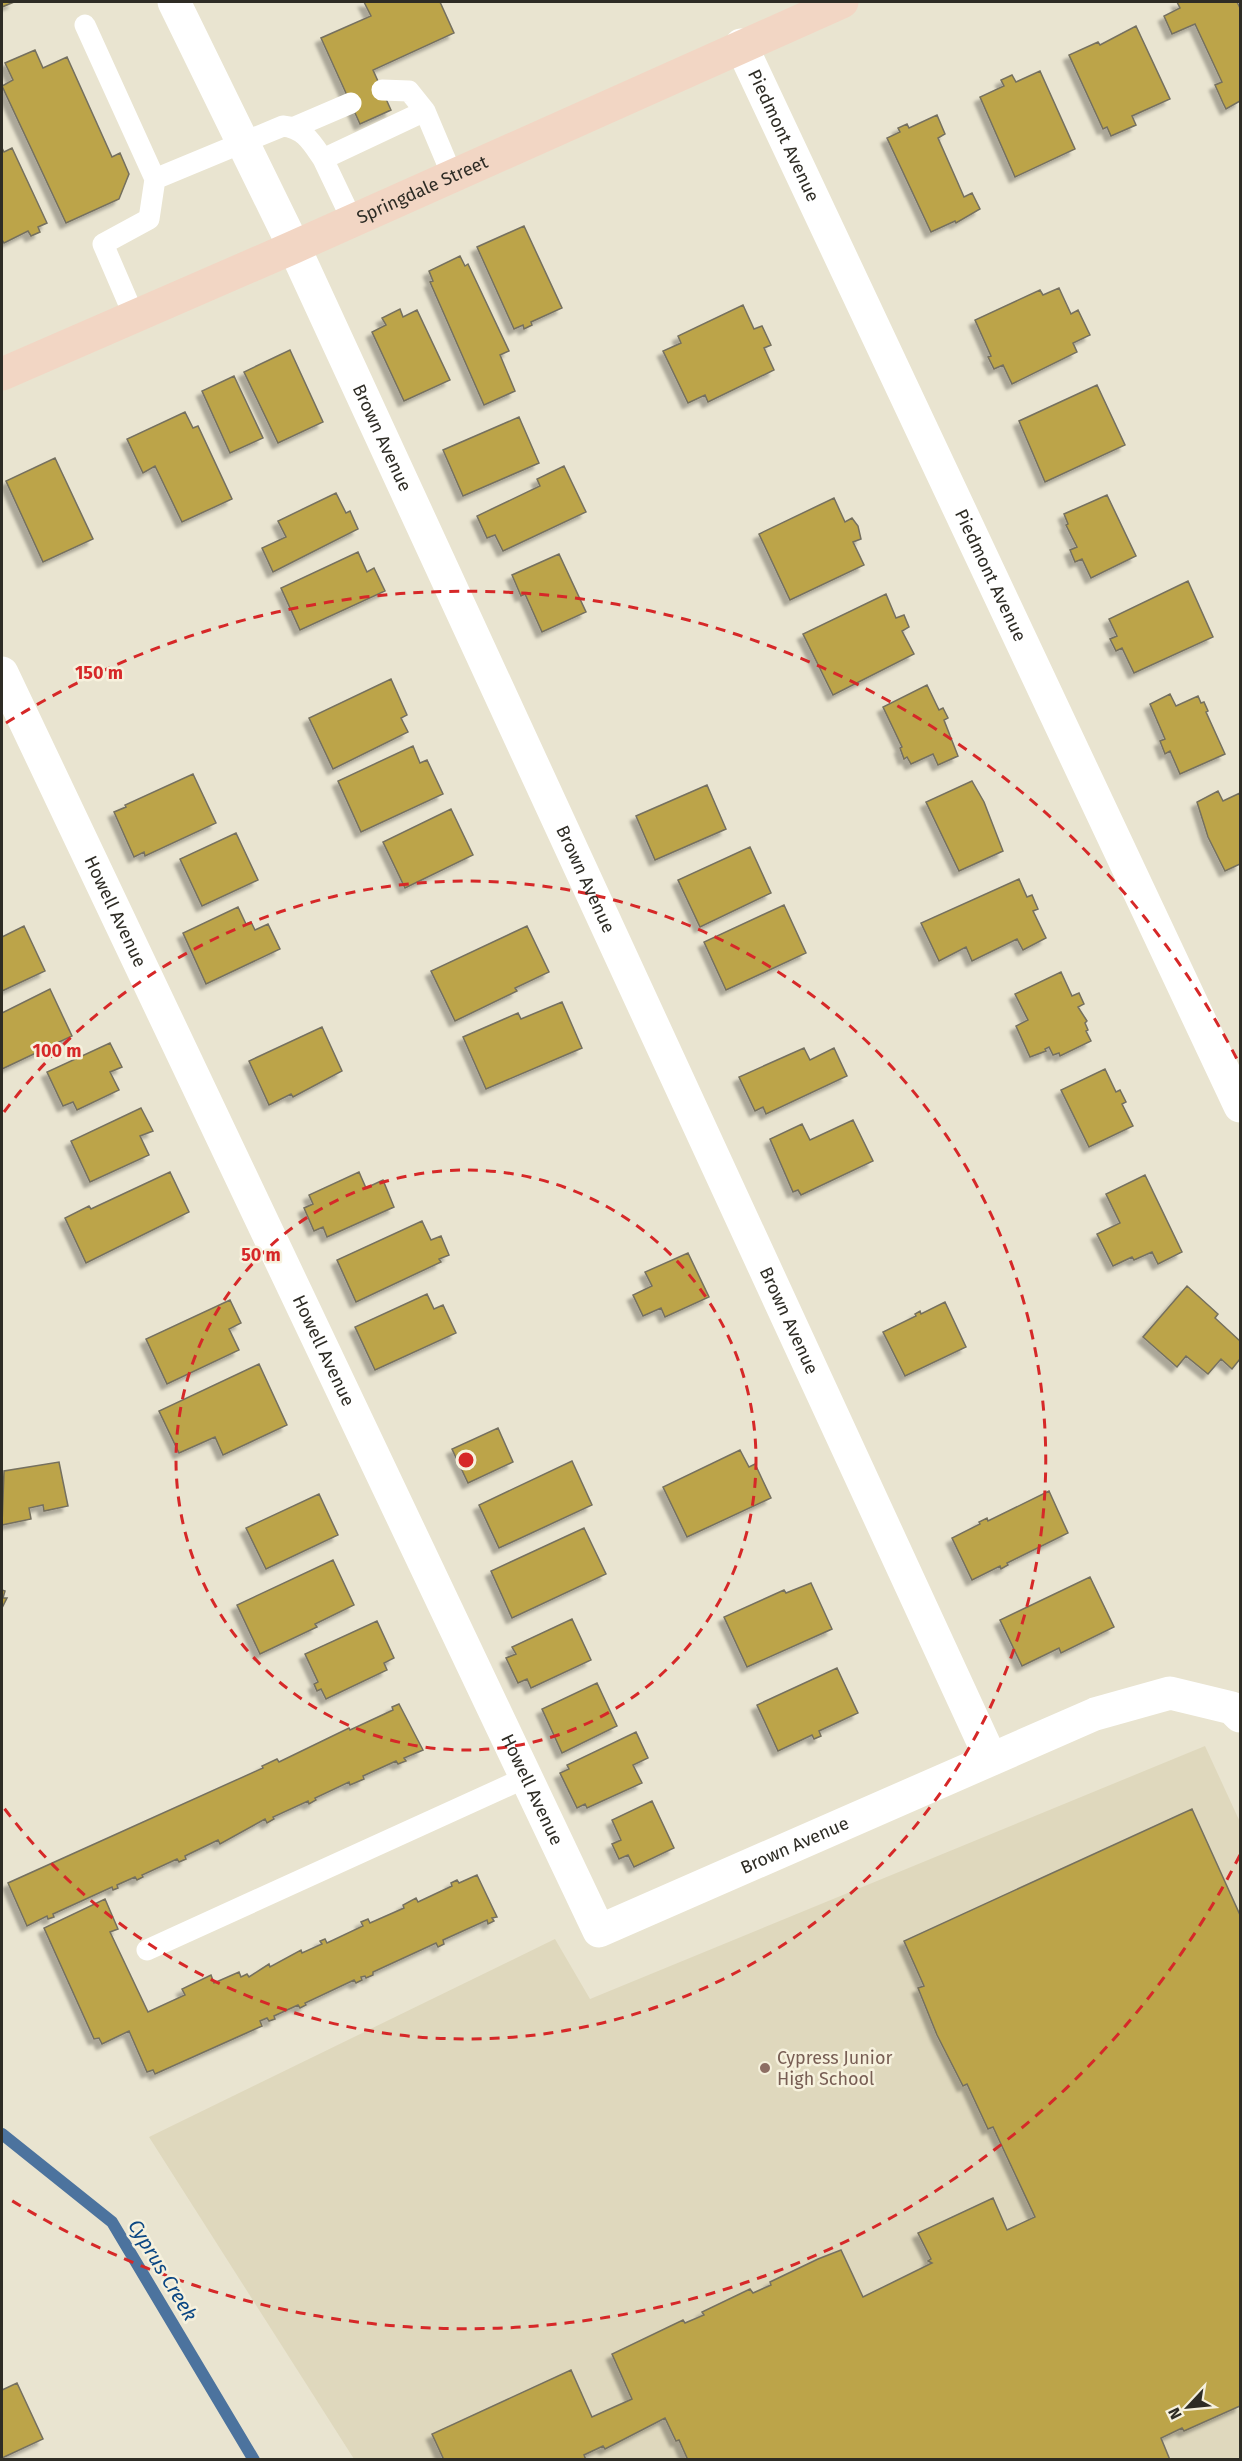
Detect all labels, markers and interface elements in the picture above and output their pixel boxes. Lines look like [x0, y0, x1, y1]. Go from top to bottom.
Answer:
street label: Piedmont Avenue [743, 66, 824, 205]
street label: Springdale Street [353, 151, 492, 228]
street label: Brown Avenue [348, 381, 416, 495]
street label: Piedmont Avenue [950, 506, 1031, 645]
text: 150 m [75, 662, 123, 684]
street label: Brown Avenue [551, 822, 620, 936]
street label: Howell Avenue [79, 852, 151, 971]
text: 100 m [33, 1040, 81, 1062]
text: 50 m [241, 1244, 281, 1266]
street label: Brown Avenue [755, 1263, 823, 1378]
street label: Howell Avenue [288, 1291, 359, 1410]
centre of rings [456, 1450, 476, 1470]
street label: Howell Avenue [496, 1730, 568, 1849]
street label: Brown Avenue [737, 1812, 852, 1879]
place label: Cypress Junior High School [777, 2047, 892, 2090]
marker: Cypress Junior High School [758, 2061, 772, 2075]
water label: Cyprus Creek [123, 2215, 203, 2325]
north arrow [1158, 2377, 1218, 2437]
text: N [1164, 2404, 1186, 2422]

